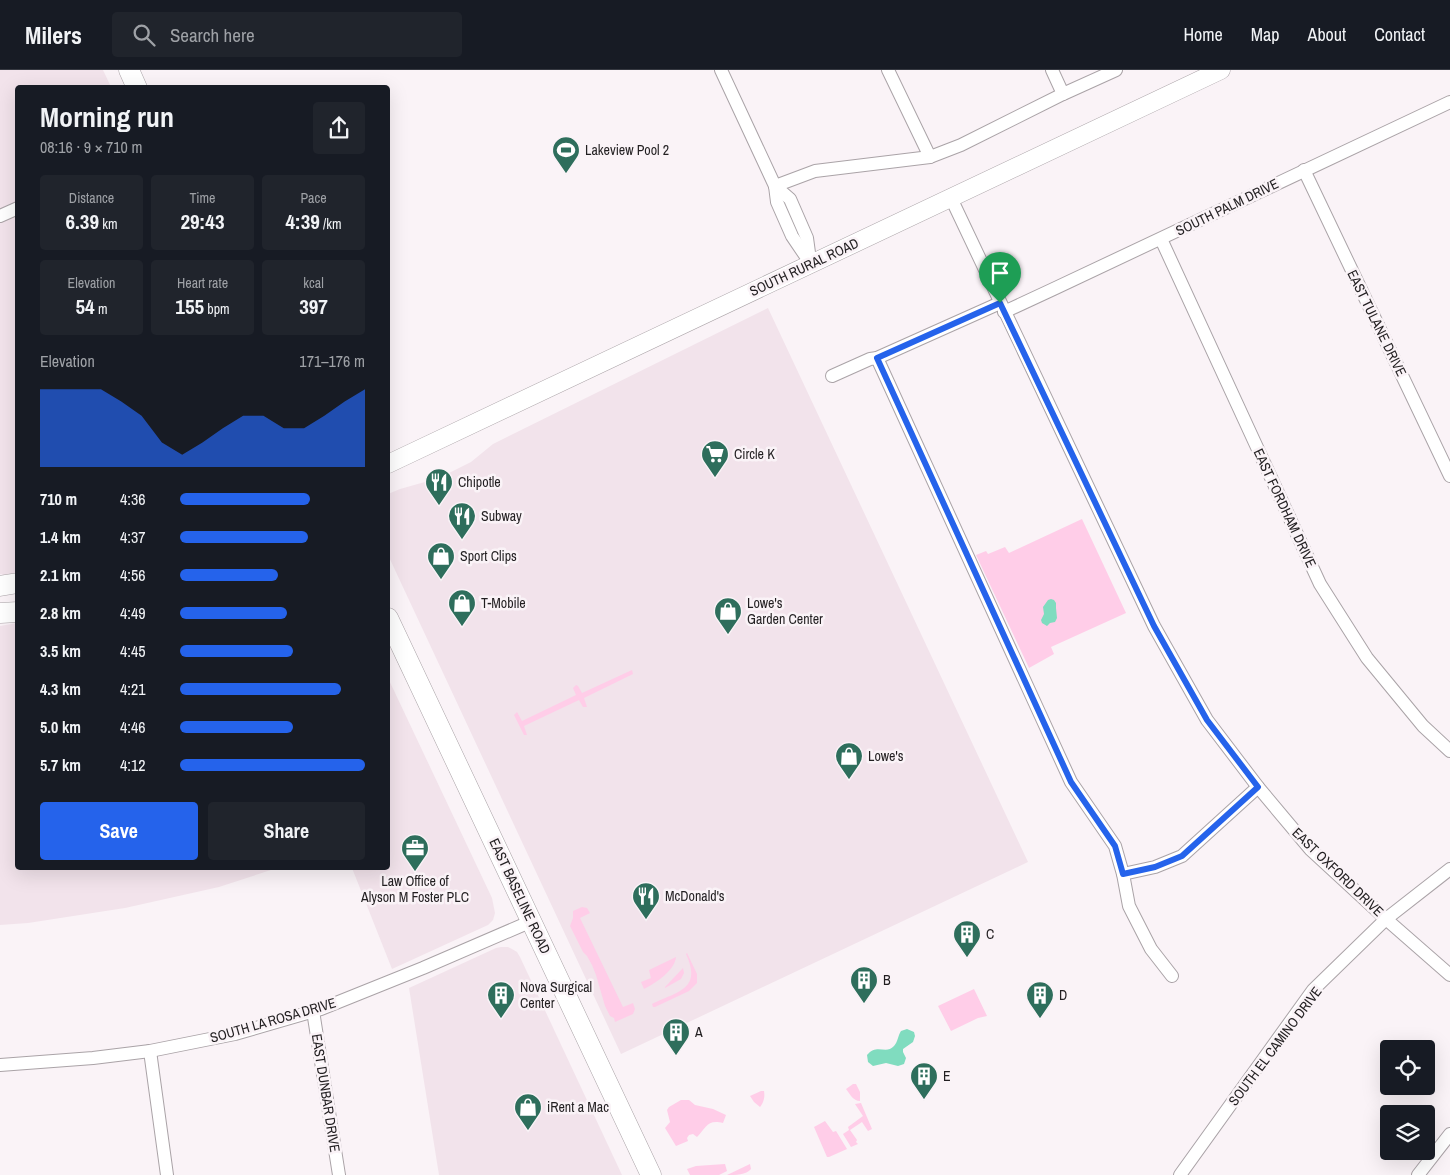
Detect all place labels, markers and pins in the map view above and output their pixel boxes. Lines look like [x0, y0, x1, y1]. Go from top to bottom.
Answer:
sports icon: Lakeview Pool 2 [551, 135, 581, 174]
place label: Lakeview Pool 2 [585, 141, 669, 159]
pin [979, 252, 1021, 303]
supermarket icon: Circle K [700, 439, 730, 478]
place label: Circle K [734, 445, 775, 463]
restaurant icon: Chipotle [424, 467, 454, 506]
place label: Chipotle [458, 473, 501, 491]
restaurant icon: Subway [447, 501, 477, 540]
place label: Subway [481, 507, 522, 525]
shop icon: Sport Clips [426, 541, 456, 580]
place label: Sport Clips [460, 547, 517, 565]
shop icon: T-Mobile [447, 588, 477, 627]
place label: T-Mobile [481, 594, 526, 612]
place label: Lowe's Garden Center [747, 594, 823, 628]
shop icon: Lowe's Garden Center [713, 596, 743, 635]
shop icon: Lowe's [834, 741, 864, 780]
place label: Lowe's [868, 747, 904, 765]
office icon: Law Office of Alyson M Foster PLC [400, 833, 430, 872]
place label: Law Office of Alyson M Foster PLC [360, 872, 469, 906]
restaurant icon: McDonald's [631, 881, 661, 920]
place label: McDonald's [665, 887, 725, 905]
building icon: C [952, 919, 982, 958]
place label: C [986, 925, 994, 943]
building icon: B [849, 965, 879, 1004]
place label: B [883, 971, 891, 989]
place label: Nova Surgical Center [520, 978, 592, 1012]
building icon: Nova Surgical Center [486, 980, 516, 1019]
building icon: D [1025, 980, 1055, 1019]
place label: D [1059, 986, 1067, 1004]
building icon: A [661, 1017, 691, 1056]
place label: A [694, 1023, 703, 1041]
building icon: E [909, 1061, 939, 1100]
place label: E [943, 1067, 951, 1085]
shop icon: iRent a Mac [513, 1092, 543, 1131]
place label: iRent a Mac [547, 1098, 609, 1116]

